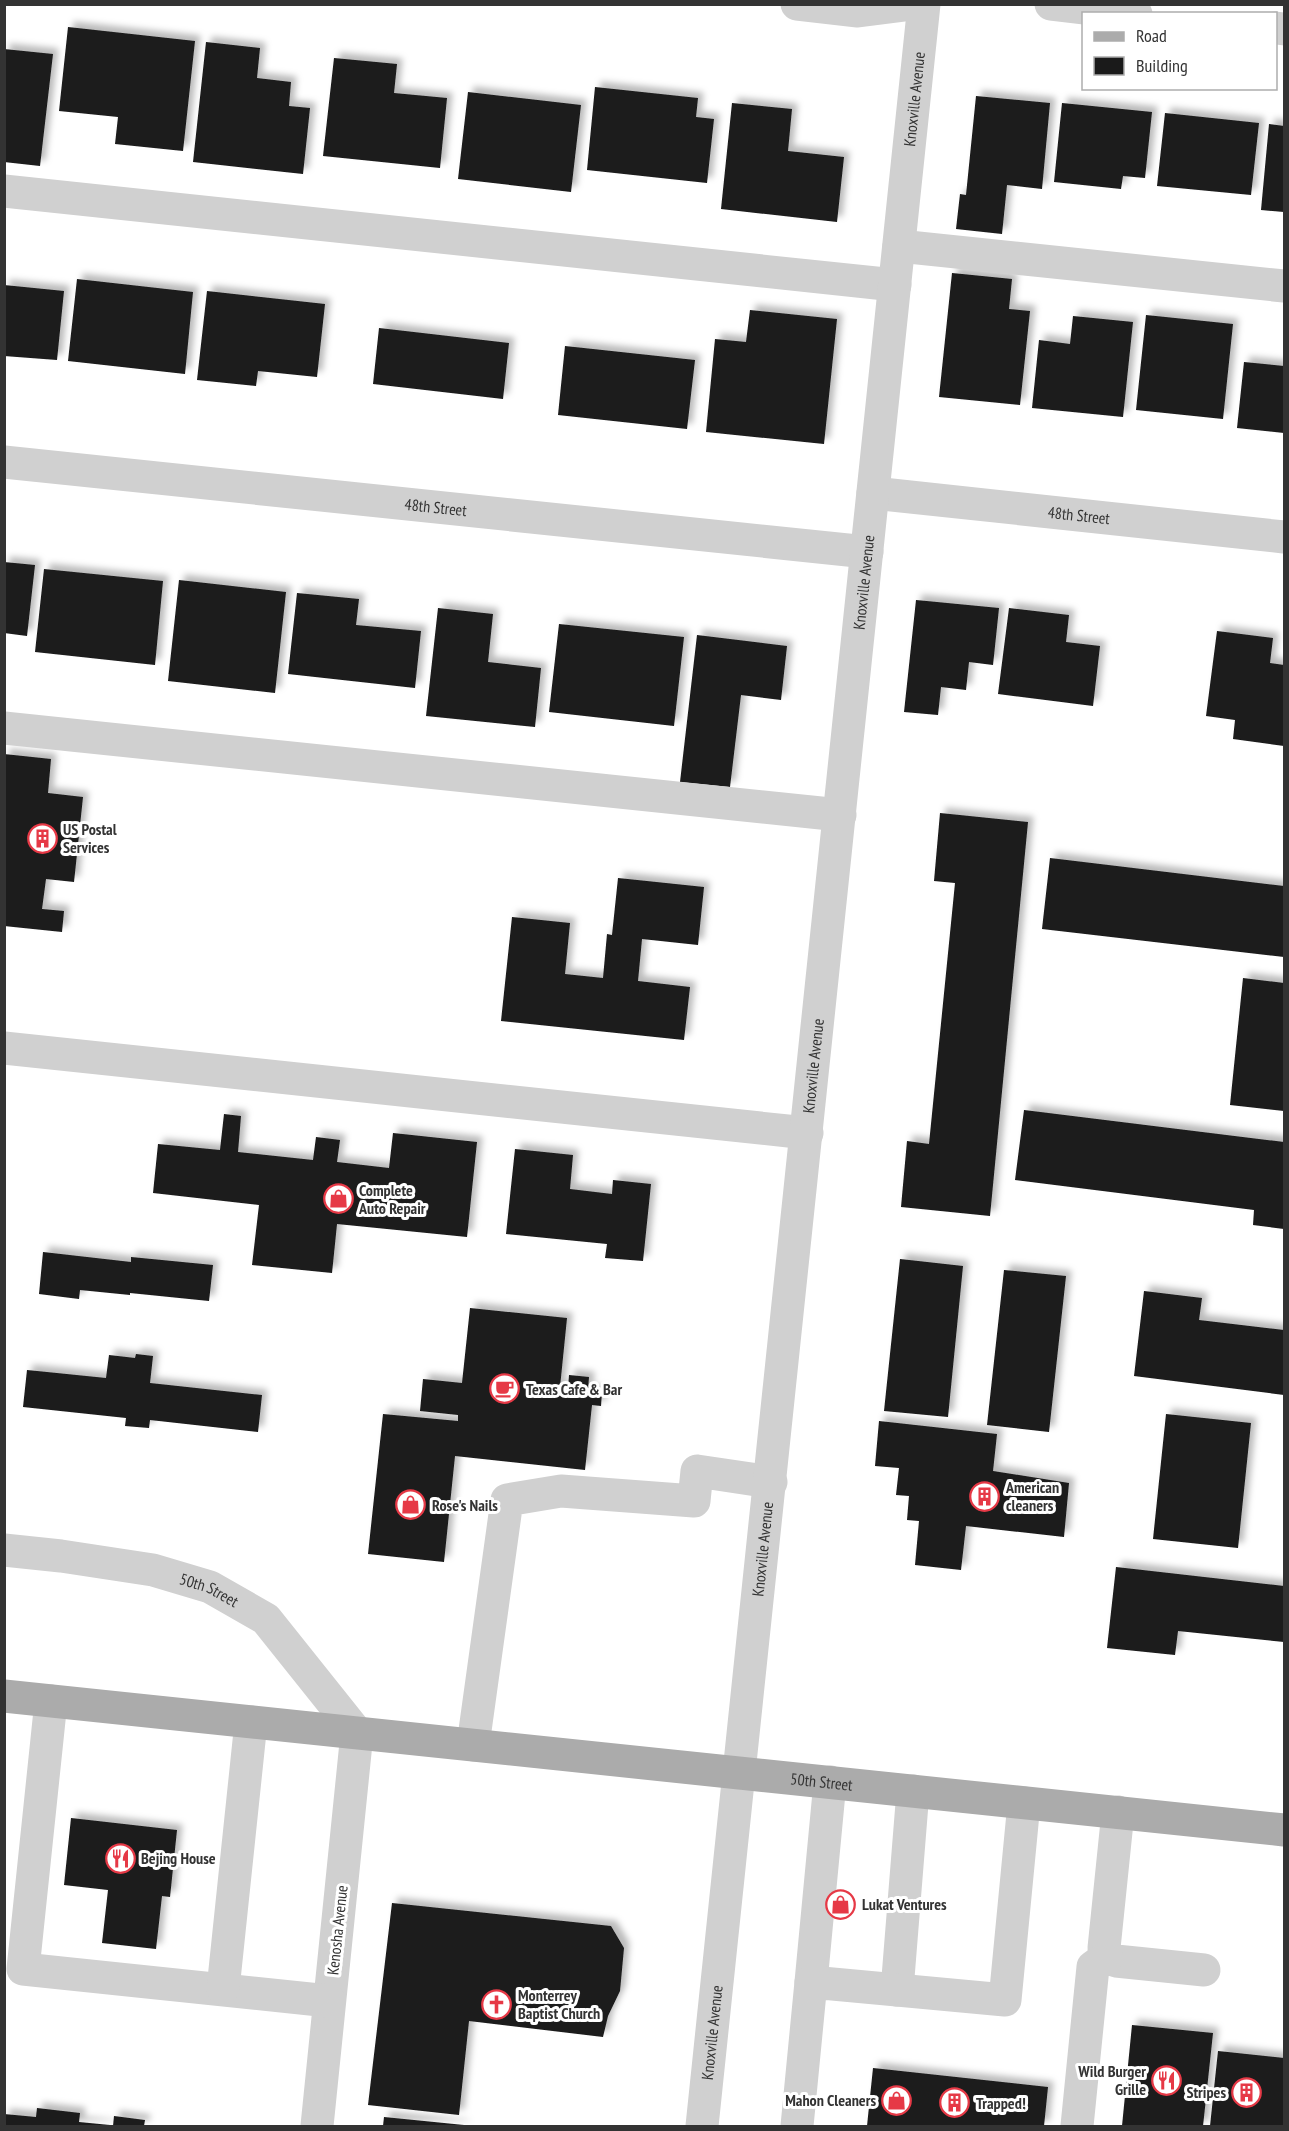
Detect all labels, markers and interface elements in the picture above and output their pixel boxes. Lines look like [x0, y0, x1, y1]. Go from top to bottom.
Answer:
legend [1082, 12, 1277, 90]
text: Road [1136, 24, 1167, 47]
street label: Knoxville Avenue [899, 51, 929, 147]
text: Building [1136, 54, 1188, 77]
street label: 48th Street [404, 494, 468, 520]
street label: 48th Street [1047, 502, 1112, 528]
street label: Knoxville Avenue [849, 534, 878, 631]
place label: US Postal Services [63, 819, 117, 857]
building icon: US Postal Services [26, 822, 58, 854]
street label: Knoxville Avenue [798, 1017, 828, 1114]
place label: Complete Auto Repair [358, 1180, 426, 1218]
shop icon: Complete Auto Repair [322, 1183, 354, 1215]
cafe icon: Texas Cafe & Bar [489, 1373, 521, 1405]
place label: Texas Cafe & Bar [526, 1379, 622, 1399]
place label: American cleaners [1005, 1477, 1059, 1515]
building icon: American cleaners [969, 1480, 1001, 1512]
shop icon: Rose's Nails [395, 1489, 427, 1521]
place label: Rose's Nails [432, 1495, 498, 1515]
street label: Knoxville Avenue [747, 1501, 777, 1597]
street label: 50th Street [177, 1569, 243, 1612]
street label: 50th Street [789, 1768, 854, 1795]
restaurant icon: Bejing House [104, 1842, 136, 1874]
place label: Bejing House [141, 1848, 216, 1868]
street label: Kenosha Avenue [322, 1884, 352, 1976]
shop icon: Lukat Ventures [825, 1888, 857, 1920]
place label: Lukat Ventures [862, 1894, 947, 1914]
street label: Knoxville Avenue [697, 1984, 727, 2081]
place label: Monterrey Baptist Church [518, 1985, 600, 2023]
church icon: Monterrey Baptist Church [481, 1988, 513, 2020]
place label: Wild Burger Grille [1077, 2061, 1146, 2099]
restaurant icon: Wild Burger Grille [1151, 2064, 1183, 2096]
building icon: Stripes [1231, 2076, 1263, 2108]
place label: Stripes [1186, 2082, 1226, 2102]
shop icon: Mahon Cleaners [881, 2084, 913, 2116]
building icon: Trapped! [939, 2087, 971, 2119]
place label: Mahon Cleaners [785, 2090, 876, 2110]
place label: Trapped! [976, 2093, 1026, 2113]

